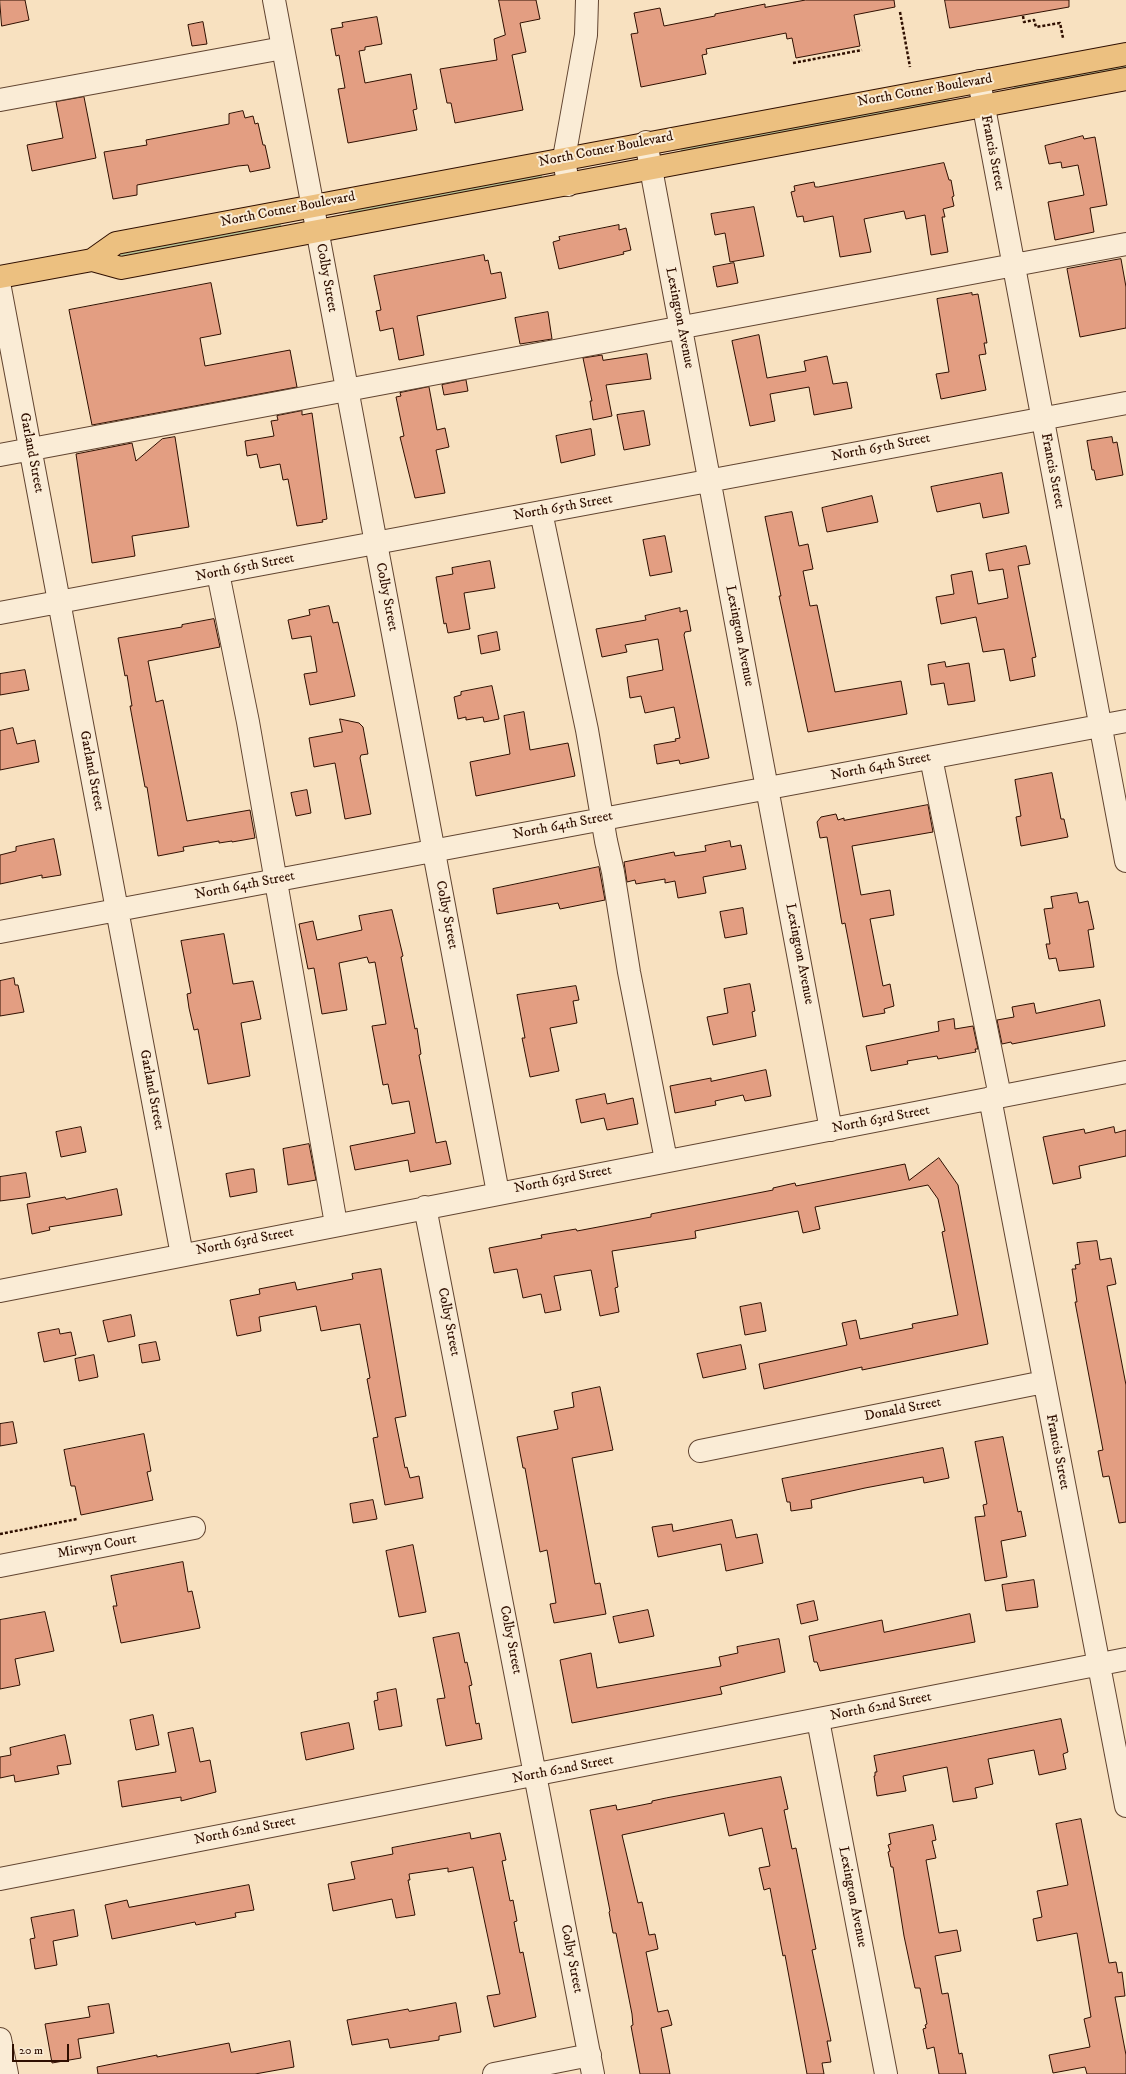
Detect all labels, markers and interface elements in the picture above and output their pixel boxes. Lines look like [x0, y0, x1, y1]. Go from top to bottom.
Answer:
street label: North Cotner Boulevard [856, 71, 994, 111]
street label: Francis Street [976, 114, 1008, 192]
street label: North Cotner Boulevard [537, 129, 675, 171]
street label: North Cotner Boulevard [219, 189, 357, 231]
street label: Colby Street [312, 242, 340, 314]
street label: Lexington Avenue [661, 266, 697, 370]
street label: Garland Street [15, 411, 47, 495]
street label: North 65th Street [830, 430, 932, 466]
street label: Francis Street [1036, 432, 1068, 510]
street label: North 65th Street [512, 491, 614, 525]
street label: North 65th Street [194, 550, 296, 586]
street label: Colby Street [371, 561, 401, 633]
street label: Lexington Avenue [721, 584, 757, 688]
street label: Garland Street [75, 729, 107, 813]
street label: North 64th Street [830, 749, 932, 785]
street label: North 64th Street [512, 808, 614, 844]
street label: North 64th Street [194, 868, 296, 904]
street label: Colby Street [431, 879, 461, 951]
street label: Lexington Avenue [781, 902, 817, 1006]
street label: Garland Street [135, 1048, 167, 1132]
street label: North 63rd Street [831, 1102, 931, 1138]
street label: North 63rd Street [513, 1162, 613, 1198]
street label: North 63rd Street [195, 1224, 295, 1260]
street label: Colby Street [433, 1286, 463, 1358]
street label: Donald Street [863, 1394, 943, 1426]
street label: Francis Street [1041, 1413, 1073, 1491]
street label: Mirwyn Court [56, 1531, 138, 1563]
street label: Colby Street [495, 1604, 525, 1676]
street label: North 62nd Street [829, 1689, 933, 1725]
street label: North 62nd Street [511, 1752, 615, 1788]
street label: North 62nd Street [193, 1813, 297, 1849]
street label: Lexington Avenue [834, 1845, 870, 1949]
street label: Colby Street [556, 1923, 586, 1995]
scale bar [14, 2036, 71, 2062]
text: 20 m [19, 2043, 43, 2058]

